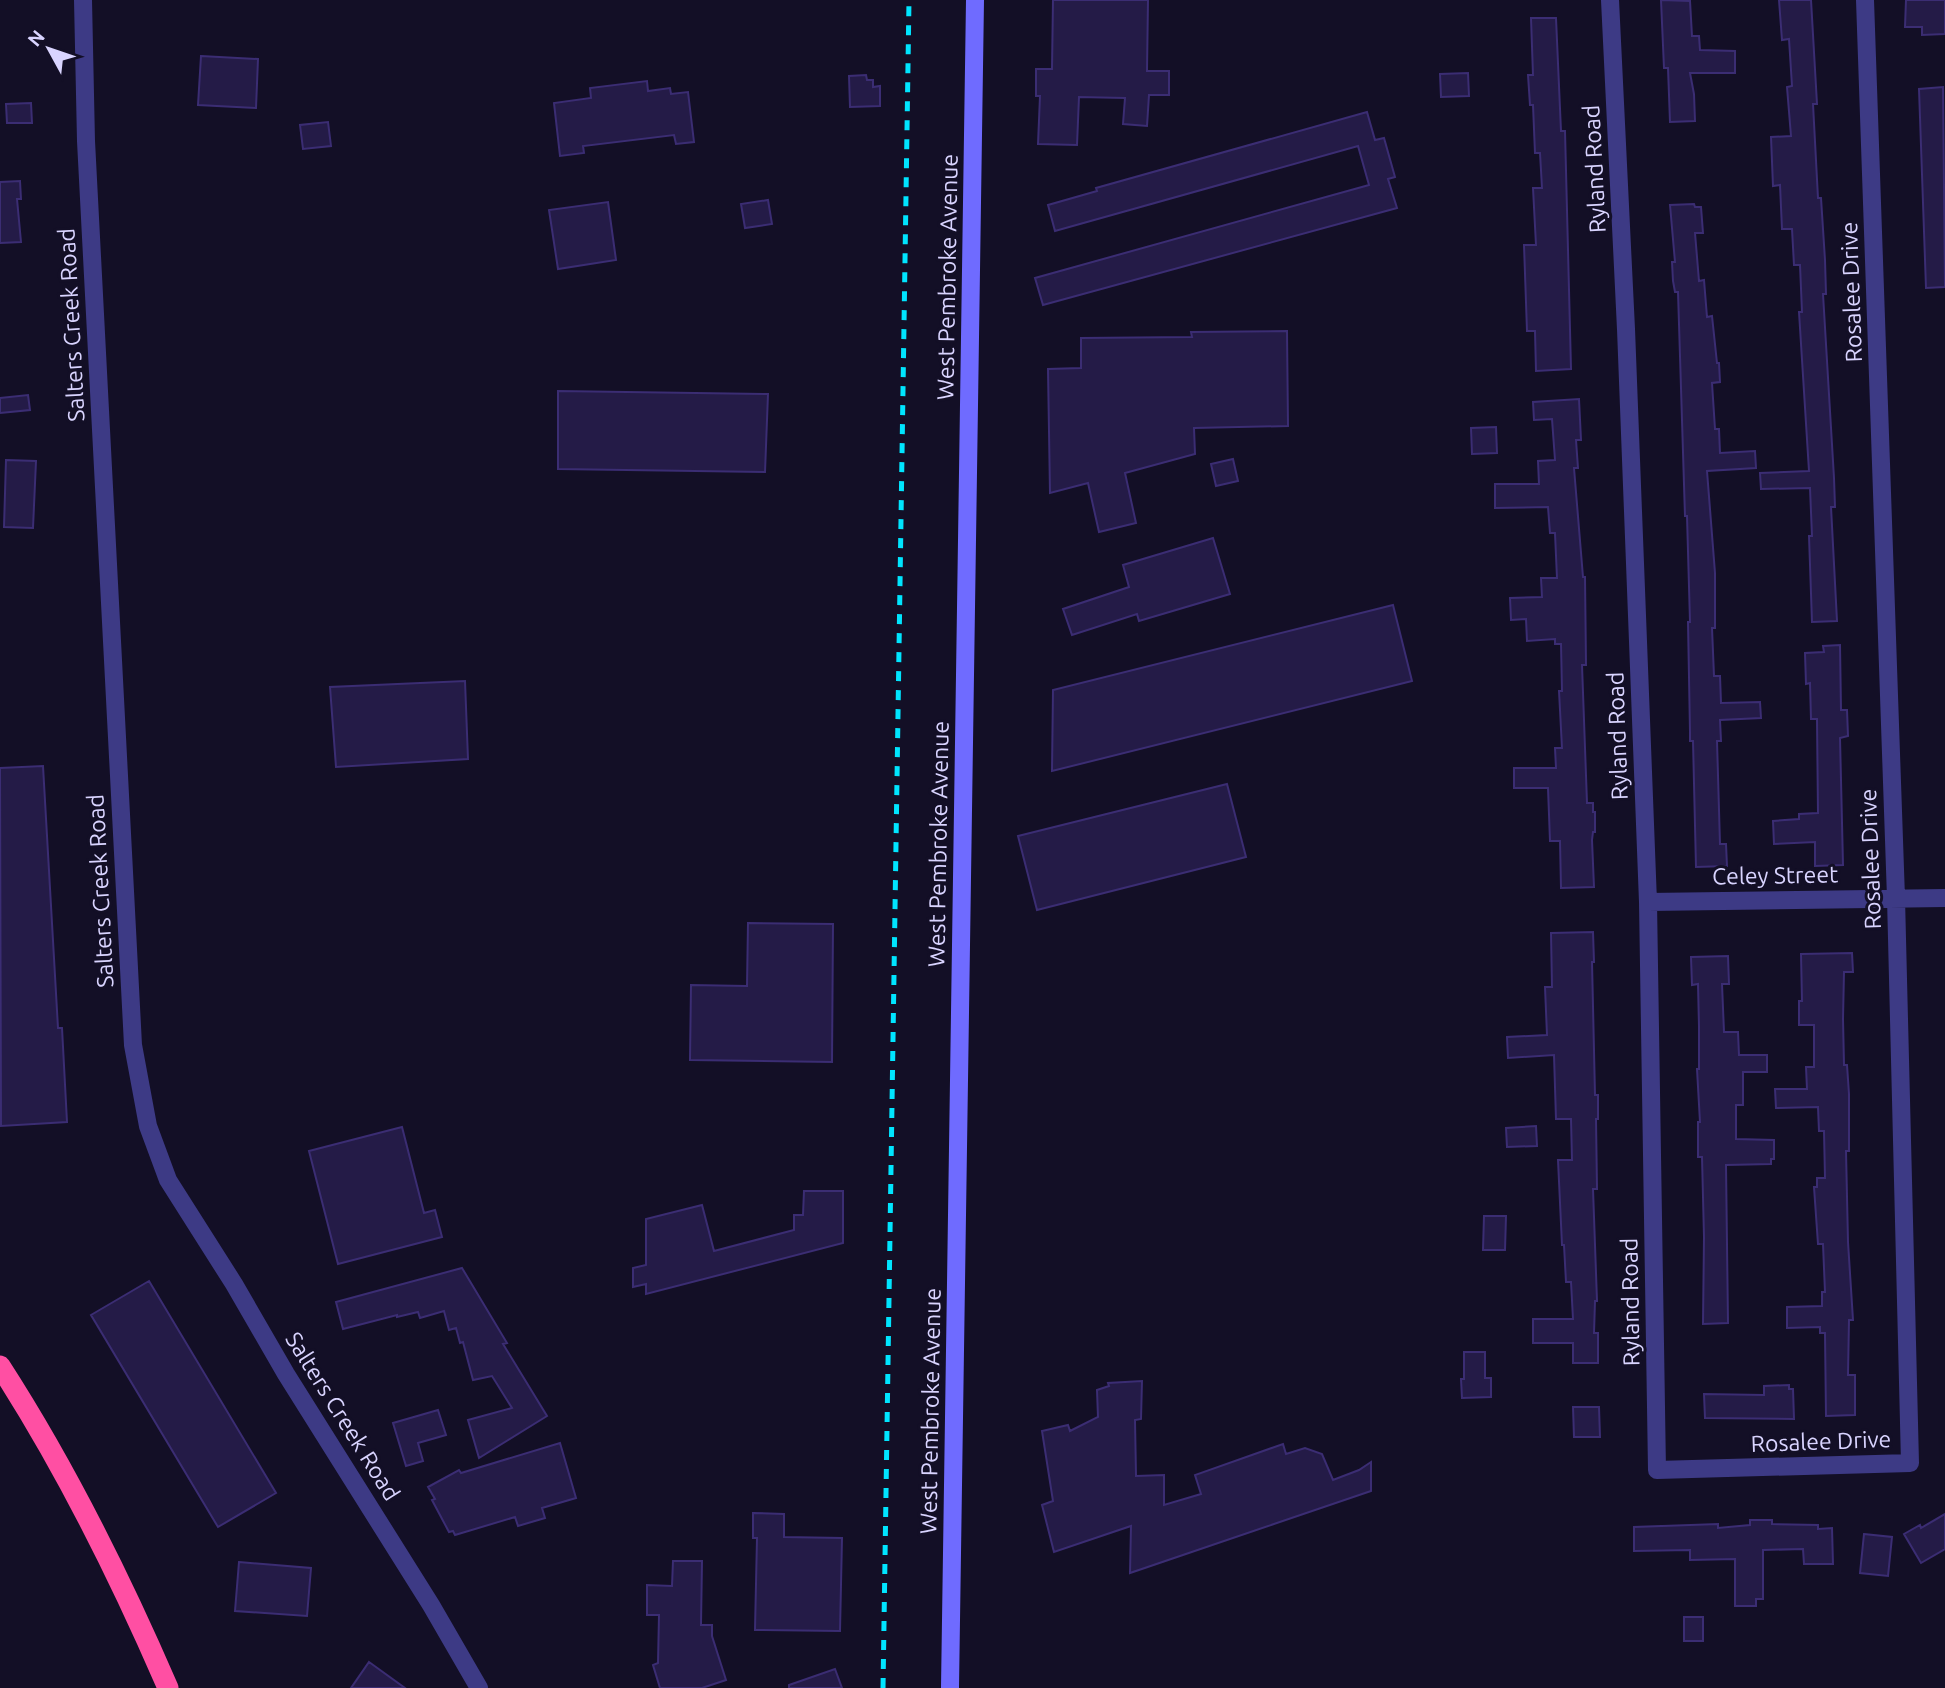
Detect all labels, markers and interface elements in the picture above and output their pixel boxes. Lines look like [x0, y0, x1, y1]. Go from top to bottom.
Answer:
north arrow [14, 14, 84, 84]
text: N [23, 26, 49, 51]
street label: Ryland Road [1578, 104, 1610, 234]
street label: West Pembroke Avenue [932, 154, 962, 400]
street label: Rosalee Drive [1836, 221, 1866, 363]
street label: Salters Creek Road [53, 228, 89, 422]
street label: Ryland Road [1602, 672, 1632, 800]
street label: West Pembroke Avenue [923, 721, 953, 967]
street label: Rosalee Drive [1855, 788, 1885, 930]
street label: Salters Creek Road [82, 794, 118, 988]
street label: Celey Street [1712, 861, 1838, 889]
street label: Ryland Road [1616, 1238, 1644, 1366]
street label: West Pembroke Avenue [915, 1288, 945, 1534]
street label: Salters Creek Road [281, 1327, 405, 1505]
street label: Rosalee Drive [1750, 1426, 1892, 1456]

